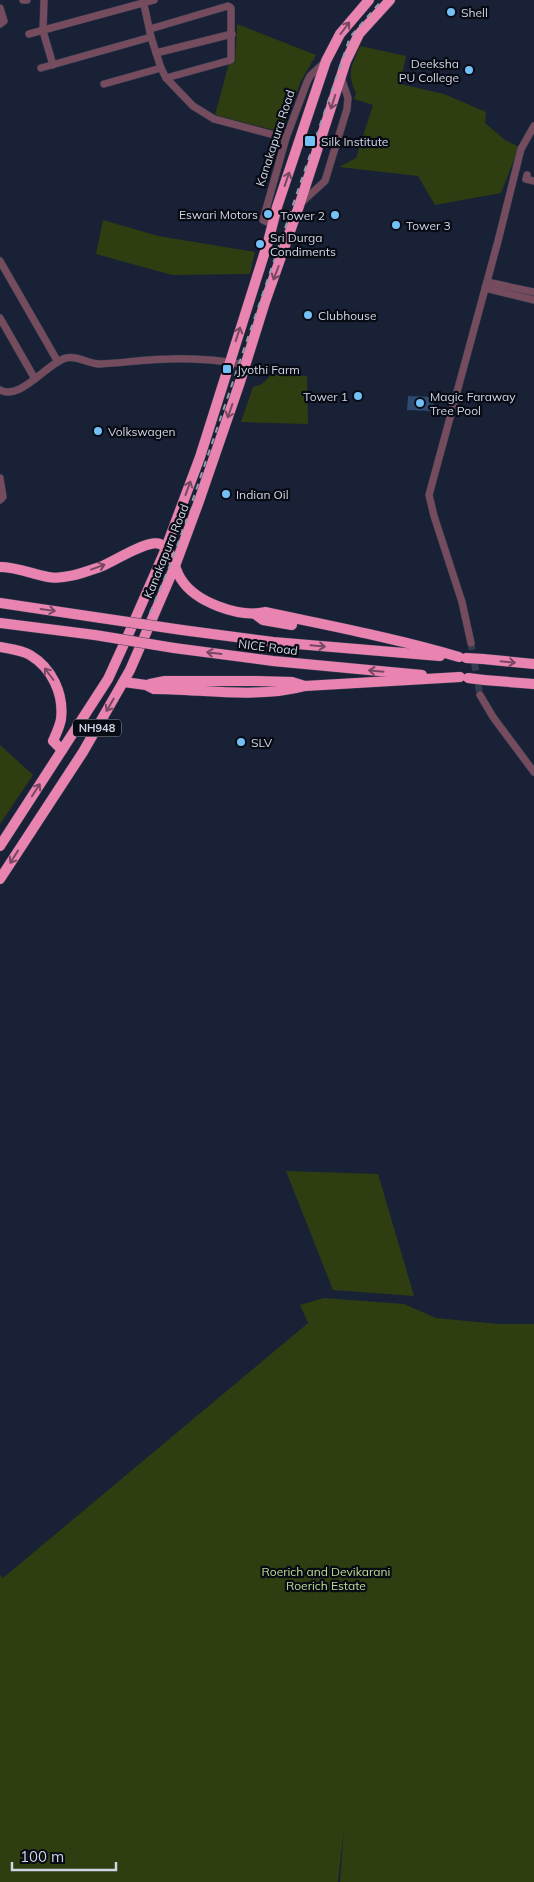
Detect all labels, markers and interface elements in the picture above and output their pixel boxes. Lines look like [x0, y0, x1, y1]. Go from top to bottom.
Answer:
place label: Shell [461, 5, 488, 20]
marker: Shell [445, 6, 457, 18]
one-way arrow [340, 21, 350, 35]
place label: Deeksha PU College [399, 56, 459, 85]
marker: Deeksha PU College [463, 64, 475, 76]
street label: Kanakapura Road [252, 88, 298, 188]
one-way arrow [328, 94, 338, 110]
marker: Silk Institute [303, 134, 317, 148]
place label: Silk Institute [321, 134, 388, 149]
one-way arrow [283, 171, 292, 187]
place label: Eswari Motors [179, 207, 258, 222]
marker: Eswari Motors [262, 208, 274, 220]
place label: Tower 2 [280, 208, 325, 223]
marker: Tower 2 [329, 209, 341, 221]
place label: Tower 3 [406, 218, 451, 233]
marker: Tower 3 [390, 219, 402, 231]
place label: Sri Durga Condiments [270, 230, 336, 259]
marker: Sri Durga Condiments [254, 238, 266, 250]
one-way arrow [271, 265, 280, 280]
place label: Clubhouse [318, 308, 376, 323]
marker: Clubhouse [302, 309, 314, 321]
one-way arrow [234, 326, 244, 342]
place label: Jyothi Farm [237, 362, 300, 377]
marker: Jyothi Farm [221, 363, 233, 375]
place label: Tower 1 [303, 389, 348, 404]
place label: Magic Faraway Tree Pool [430, 389, 516, 418]
marker: Tower 1 [352, 390, 364, 402]
marker: Magic Faraway Tree Pool [414, 397, 426, 409]
one-way arrow [225, 403, 234, 418]
place label: Volkswagen [108, 424, 176, 439]
marker: Volkswagen [92, 425, 104, 437]
one-way arrow [184, 481, 193, 497]
place label: Indian Oil [236, 487, 289, 502]
marker: Indian Oil [220, 488, 232, 500]
street label: Kanakapura Road [140, 502, 192, 600]
one-way arrow [90, 562, 105, 571]
one-way arrow [40, 605, 56, 615]
street label: NICE Road [237, 636, 299, 658]
one-way arrow [309, 641, 325, 651]
one-way arrow [207, 648, 223, 658]
one-way arrow [500, 657, 516, 667]
one-way arrow [368, 666, 384, 676]
one-way arrow [44, 667, 54, 681]
one-way arrow [105, 697, 115, 711]
road number: NH948 [73, 720, 121, 736]
place label: SLV [251, 735, 273, 750]
marker: SLV [235, 736, 247, 748]
one-way arrow [31, 784, 41, 798]
one-way arrow [9, 849, 19, 863]
park label: Roerich and Devikarani Roerich Estate [262, 1564, 391, 1593]
scale bar [12, 1840, 116, 1872]
text: 100 m [20, 1847, 64, 1866]

